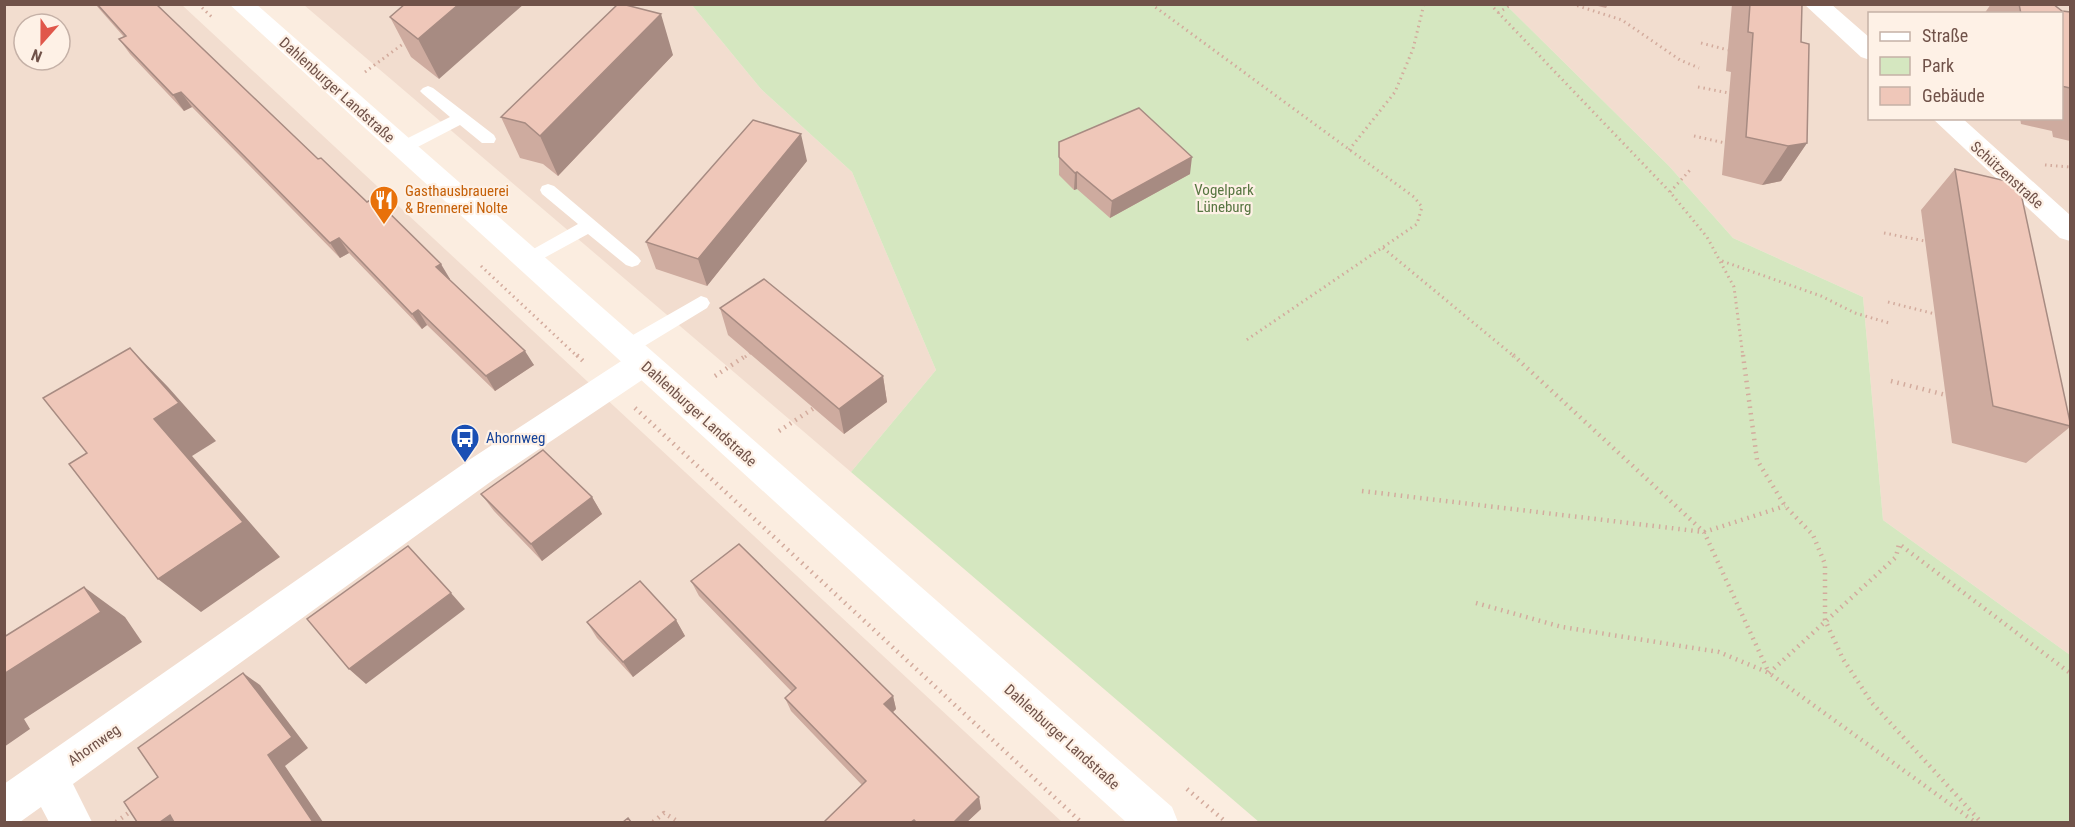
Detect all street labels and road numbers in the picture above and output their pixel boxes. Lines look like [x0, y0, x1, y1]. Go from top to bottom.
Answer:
street label: Dahlenburger Landstraße [276, 33, 398, 147]
street label: Schützenstraße [1967, 138, 2047, 212]
street label: Dahlenburger Landstraße [638, 357, 760, 471]
street label: Dahlenburger Landstraße [1001, 680, 1123, 794]
street label: Ahornweg [64, 721, 124, 769]

